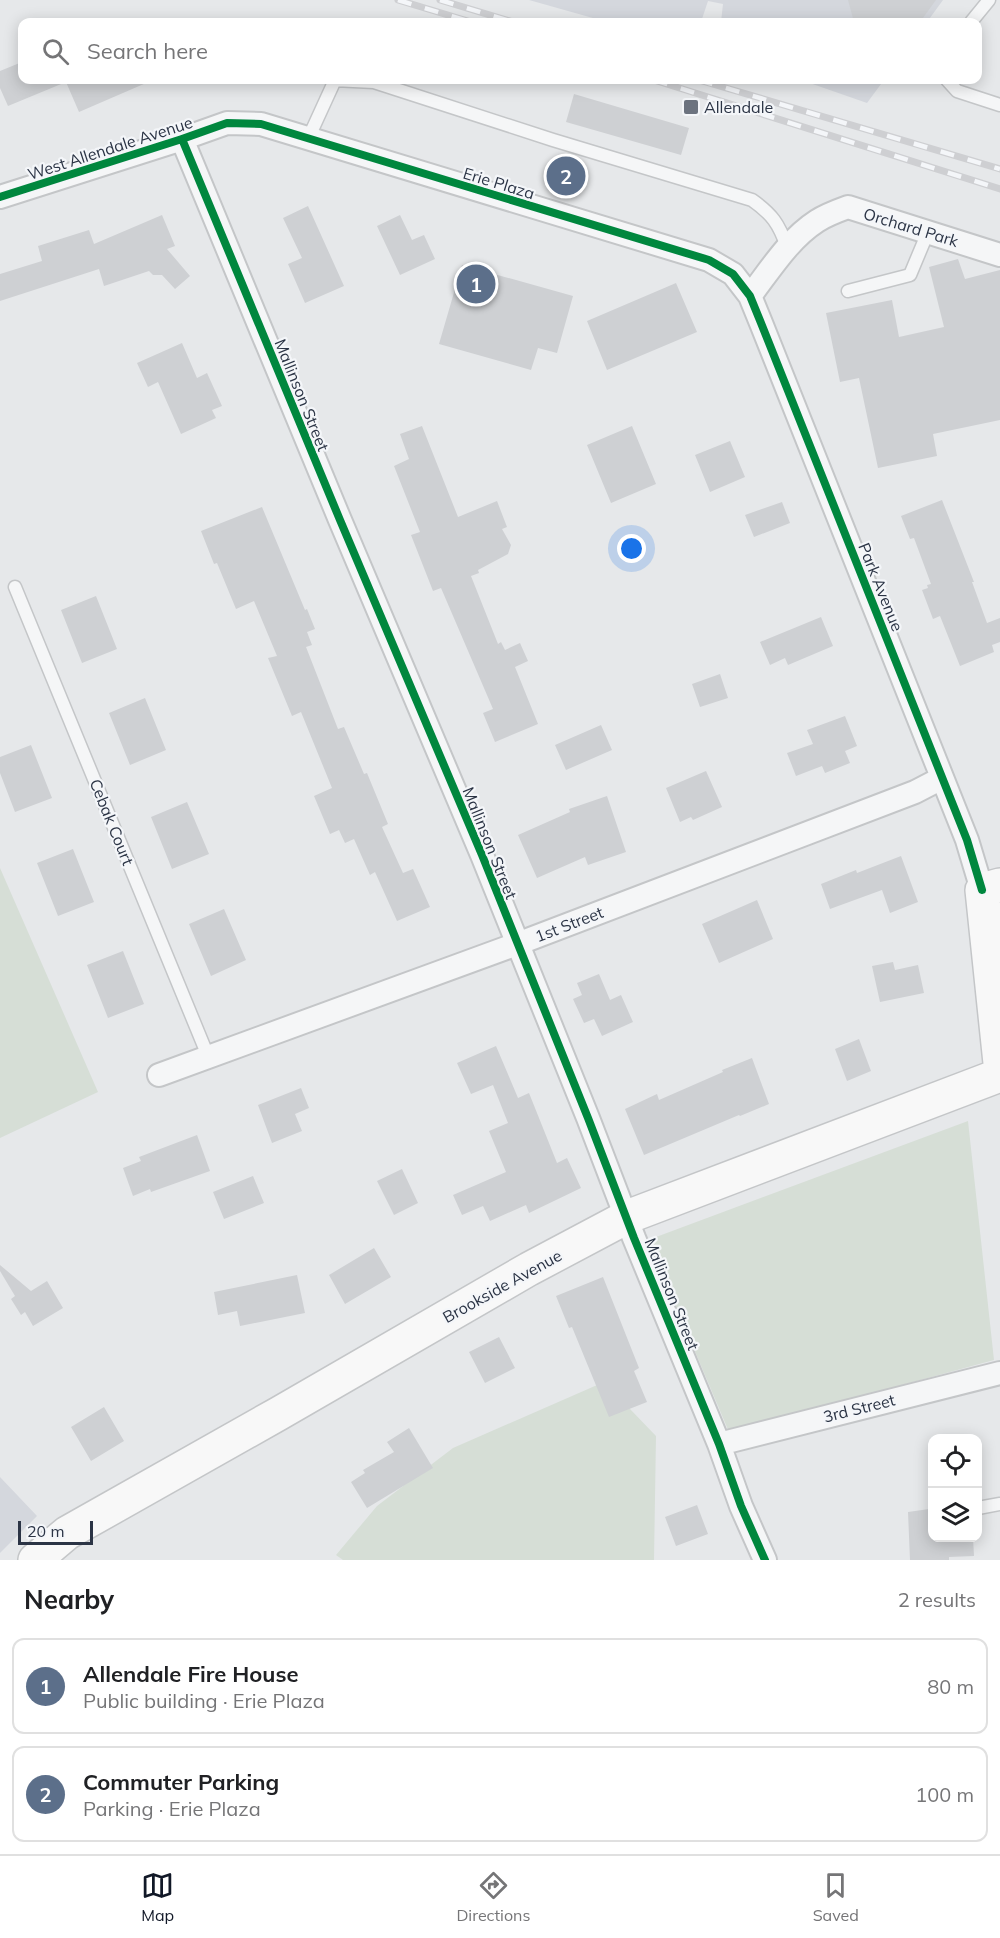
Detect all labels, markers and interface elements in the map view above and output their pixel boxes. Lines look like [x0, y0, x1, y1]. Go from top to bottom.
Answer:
search box [18, 18, 982, 84]
icon: search [39, 35, 72, 68]
text: Search here [87, 37, 208, 65]
place label: Allendale [704, 97, 773, 117]
marker: Allendale [682, 98, 700, 116]
street label: West Allendale Avenue [25, 112, 195, 184]
pin: 2 [546, 154, 586, 198]
street label: Erie Plaza [461, 163, 537, 203]
street label: Orchard Park [861, 203, 962, 251]
pin: 1 [456, 262, 496, 306]
street label: Mallinson Street [270, 336, 334, 454]
your location [617, 534, 646, 563]
street label: Park Avenue [854, 540, 908, 634]
street label: Cebak Court [86, 776, 139, 868]
street label: Mallinson Street [458, 784, 522, 902]
street label: 1st Street [532, 902, 606, 946]
street label: Mallinson Street [640, 1235, 704, 1353]
street label: Brookside Avenue [439, 1245, 565, 1327]
street label: 3rd Street [821, 1389, 897, 1427]
map controls [928, 1434, 982, 1542]
button: locate [928, 1434, 982, 1488]
button: layers [928, 1488, 982, 1542]
scale bar [18, 1518, 93, 1546]
text: 20 m [27, 1521, 64, 1541]
text: Nearby [24, 1583, 114, 1616]
text: 2 results [898, 1587, 976, 1612]
text: Allendale Fire House [83, 1660, 299, 1688]
text: 1 [40, 1674, 52, 1699]
text: 80 m [927, 1674, 974, 1699]
text: Public building · Erie Plaza [83, 1688, 325, 1713]
text: Commuter Parking [83, 1768, 279, 1796]
text: 2 [40, 1782, 52, 1807]
text: 100 m [915, 1782, 974, 1807]
text: Parking · Erie Plaza [83, 1796, 261, 1821]
tab: Map [141, 1869, 174, 1925]
tab: Directions [456, 1869, 530, 1925]
tab: Saved [813, 1869, 859, 1925]

